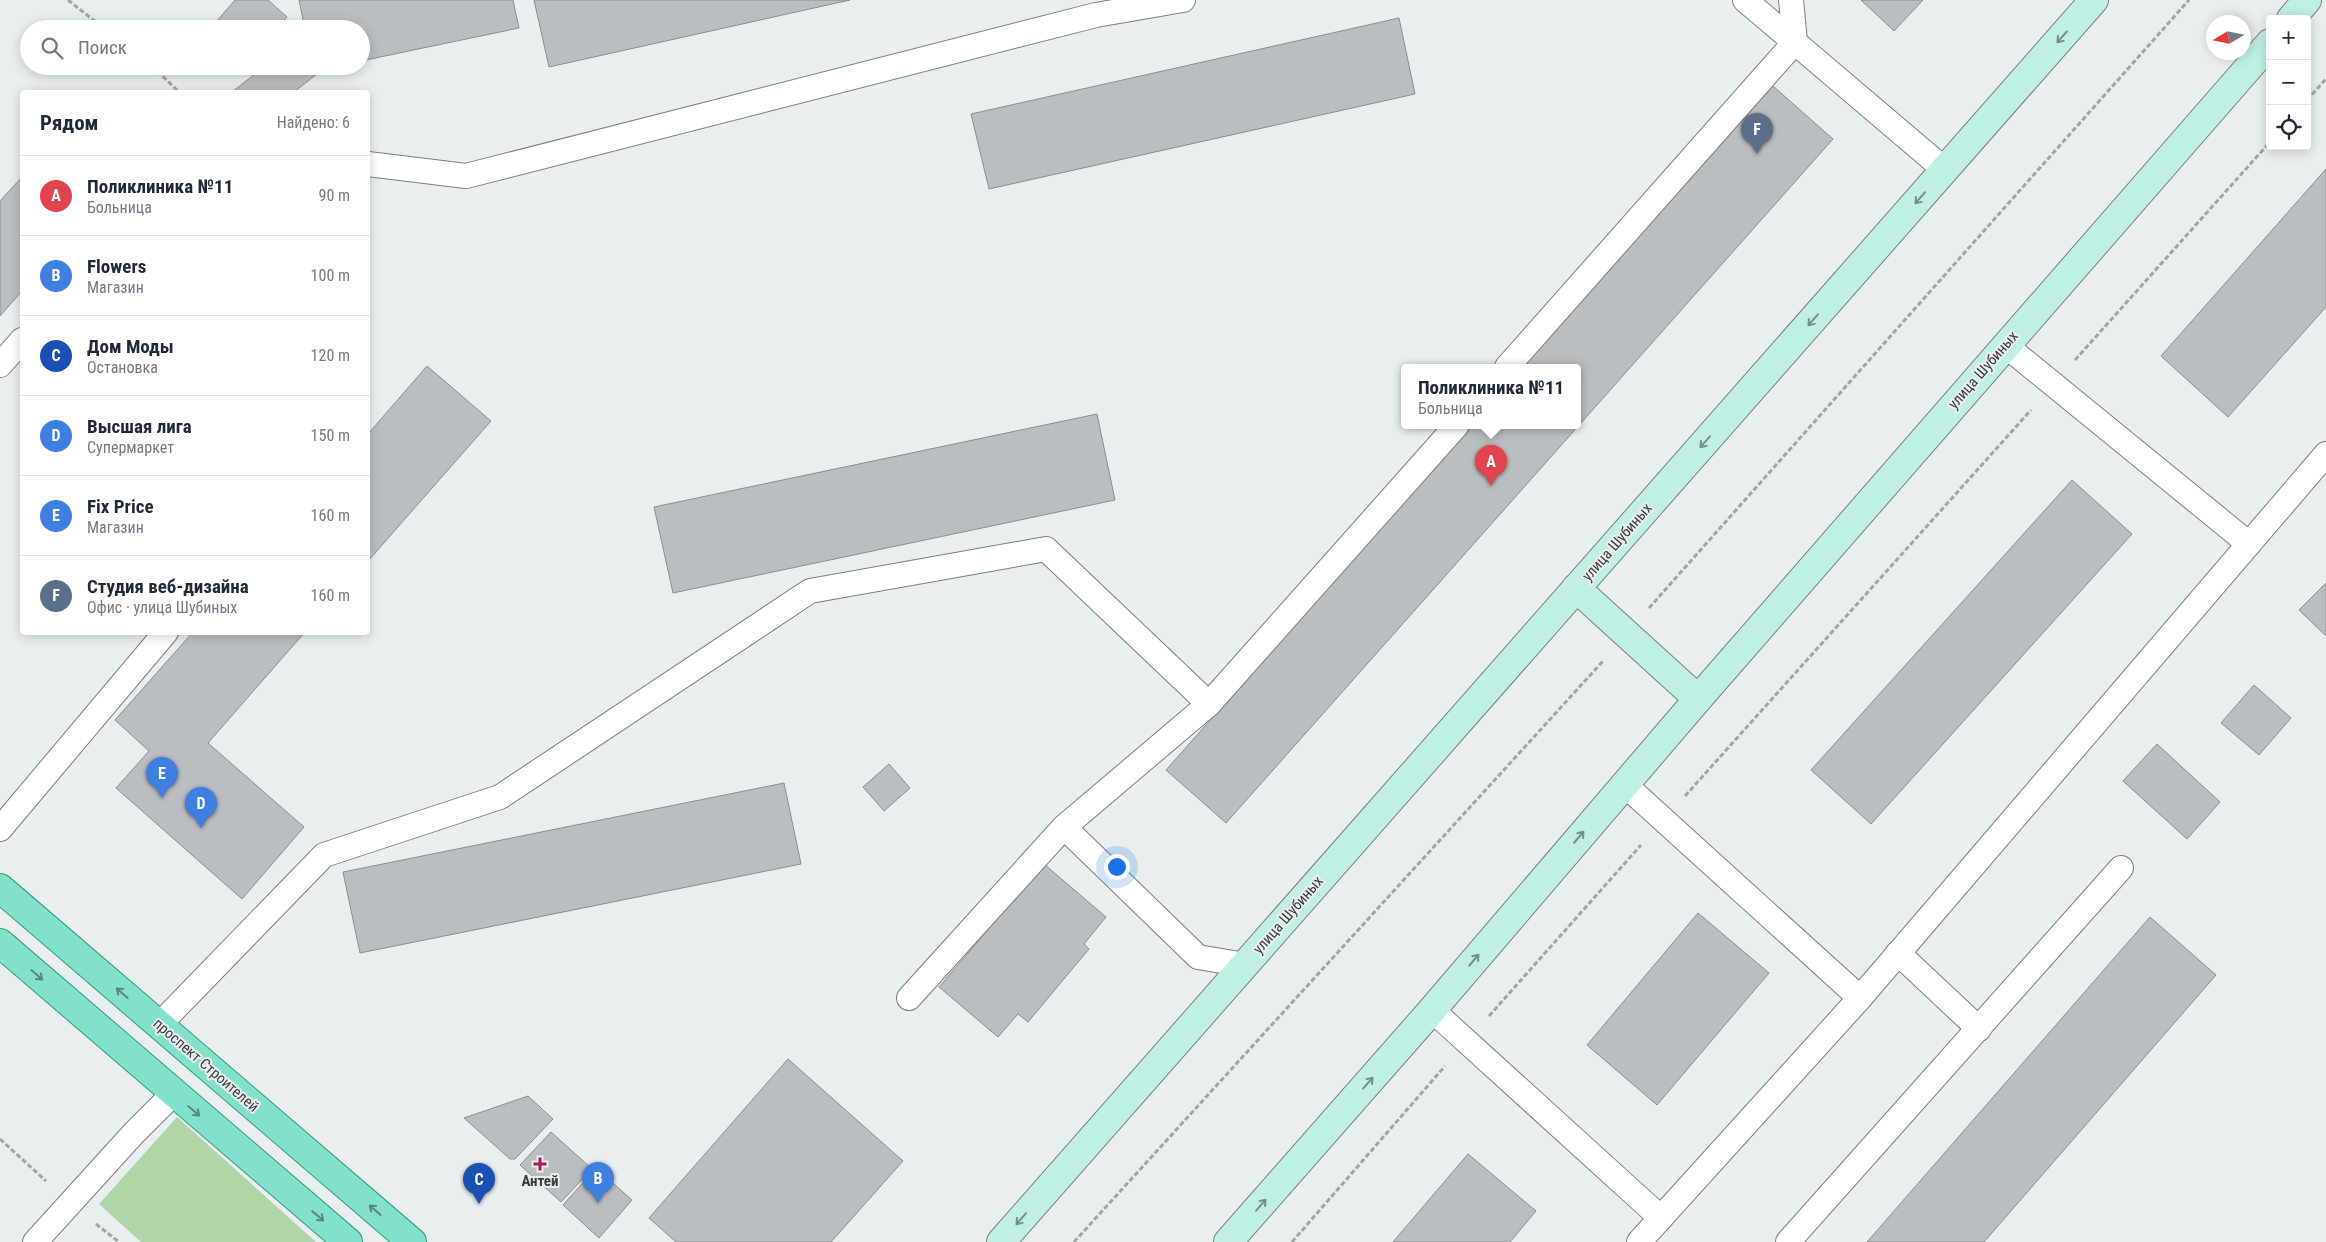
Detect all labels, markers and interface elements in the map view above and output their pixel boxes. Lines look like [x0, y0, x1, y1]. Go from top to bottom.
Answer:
north arrow [2206, 15, 2251, 60]
map controls [2266, 15, 2311, 150]
button: + [2266, 15, 2311, 60]
search box [20, 20, 370, 75]
one-way arrow [2056, 30, 2068, 43]
icon: search [38, 34, 66, 62]
text: Поиск [78, 36, 127, 59]
button: − [2266, 60, 2311, 105]
button: locate [2266, 105, 2311, 150]
text: Рядом [40, 111, 99, 135]
text: Найдено: 6 [277, 113, 350, 132]
pin: F [1741, 113, 1773, 154]
text: Поликлиника №11 [87, 175, 233, 198]
text: A [51, 186, 61, 205]
text: 90 m [318, 186, 350, 205]
one-way arrow [1915, 191, 1926, 204]
text: Больница [87, 198, 152, 217]
text: Flowers [87, 255, 146, 278]
text: B [52, 266, 60, 285]
text: 100 m [311, 266, 350, 285]
text: Магазин [87, 278, 144, 297]
one-way arrow [1807, 313, 1818, 326]
street label: улица Шубиных [1944, 327, 2022, 413]
text: Дом Моды [87, 335, 174, 358]
text: C [51, 346, 61, 365]
text: 120 m [311, 346, 350, 365]
text: Остановка [87, 358, 158, 377]
popup [1401, 364, 1581, 429]
text: Поликлиника №11 [1418, 376, 1564, 399]
text: Больница [1418, 399, 1483, 418]
text: Высшая лига [87, 415, 192, 438]
text: D [51, 426, 61, 445]
text: 150 m [311, 426, 350, 445]
one-way arrow [1699, 435, 1711, 448]
text: Супермаркет [87, 438, 174, 457]
pin: A [1475, 445, 1507, 486]
text: Fix Price [87, 495, 154, 518]
street label: улица Шубиных [1578, 499, 1656, 585]
text: E [52, 506, 60, 525]
text: 160 m [311, 506, 350, 525]
text: Магазин [87, 518, 144, 537]
text: Студия веб-дизайна [87, 575, 249, 598]
text: F [52, 586, 60, 605]
text: 160 m [311, 586, 350, 605]
text: Офис · улица Шубиных [87, 598, 237, 617]
pin: E [146, 757, 178, 798]
pin: D [185, 787, 217, 828]
one-way arrow [1574, 830, 1585, 843]
your location [1104, 854, 1130, 880]
street label: улица Шубиных [1249, 872, 1327, 958]
one-way arrow [1469, 954, 1480, 967]
one-way arrow [30, 970, 43, 981]
one-way arrow [116, 988, 129, 999]
street label: проспект Строителей [150, 1014, 262, 1116]
one-way arrow [1362, 1077, 1374, 1090]
one-way arrow [187, 1105, 200, 1116]
marker: Антей [534, 1158, 546, 1170]
pin: B [582, 1162, 614, 1203]
pin: C [463, 1163, 495, 1204]
place label: Антей [521, 1172, 559, 1190]
one-way arrow [1255, 1199, 1266, 1212]
one-way arrow [369, 1205, 382, 1216]
one-way arrow [311, 1210, 324, 1222]
one-way arrow [1016, 1212, 1027, 1225]

